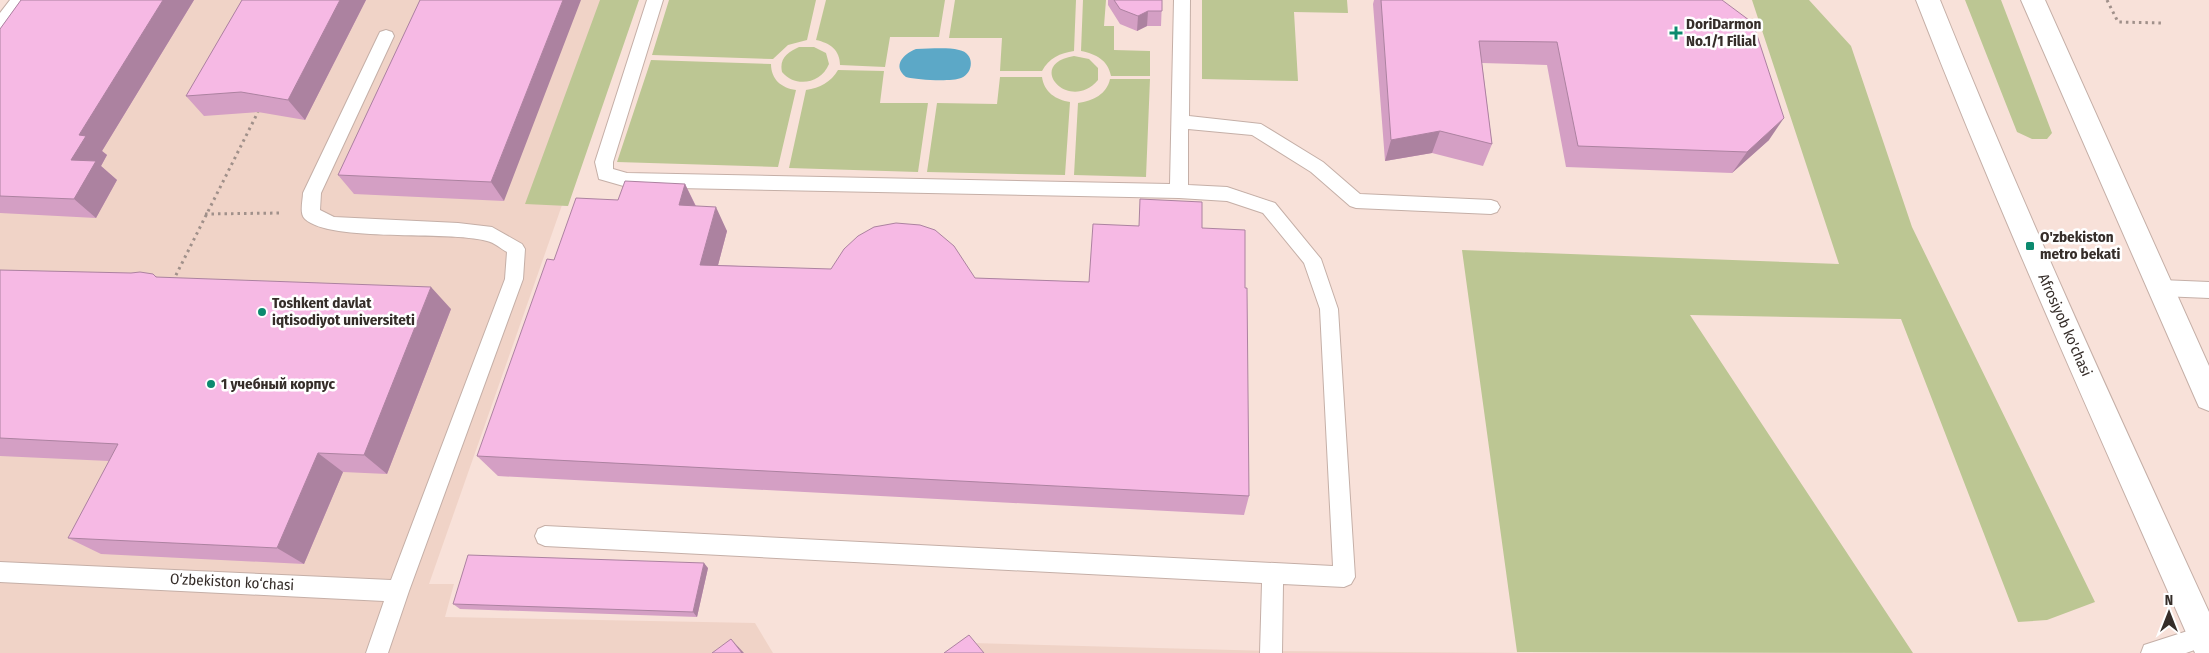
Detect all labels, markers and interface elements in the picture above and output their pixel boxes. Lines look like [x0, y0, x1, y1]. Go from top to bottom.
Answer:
place label: DoriDarmon No.1/1 Filial [1686, 15, 1761, 50]
marker: DoriDarmon No.1/1 Filial [1670, 27, 1682, 39]
place label: O'zbekiston metro bekati [2040, 228, 2120, 263]
marker: O'zbekiston metro bekati [2024, 240, 2036, 252]
street label: Afrosiyob ko'chasi [2034, 271, 2096, 379]
place label: Toshkent davlat iqtisodiyot universiteti [272, 294, 415, 329]
marker: Toshkent davlat iqtisodiyot universiteti [256, 306, 268, 318]
place label: 1 учебный корпус [221, 375, 336, 393]
marker: 1 учебный корпус [205, 378, 217, 390]
street label: O‘zbekiston ko‘chasi [169, 570, 295, 594]
north arrow [2144, 588, 2194, 638]
text: N [2165, 592, 2173, 609]

